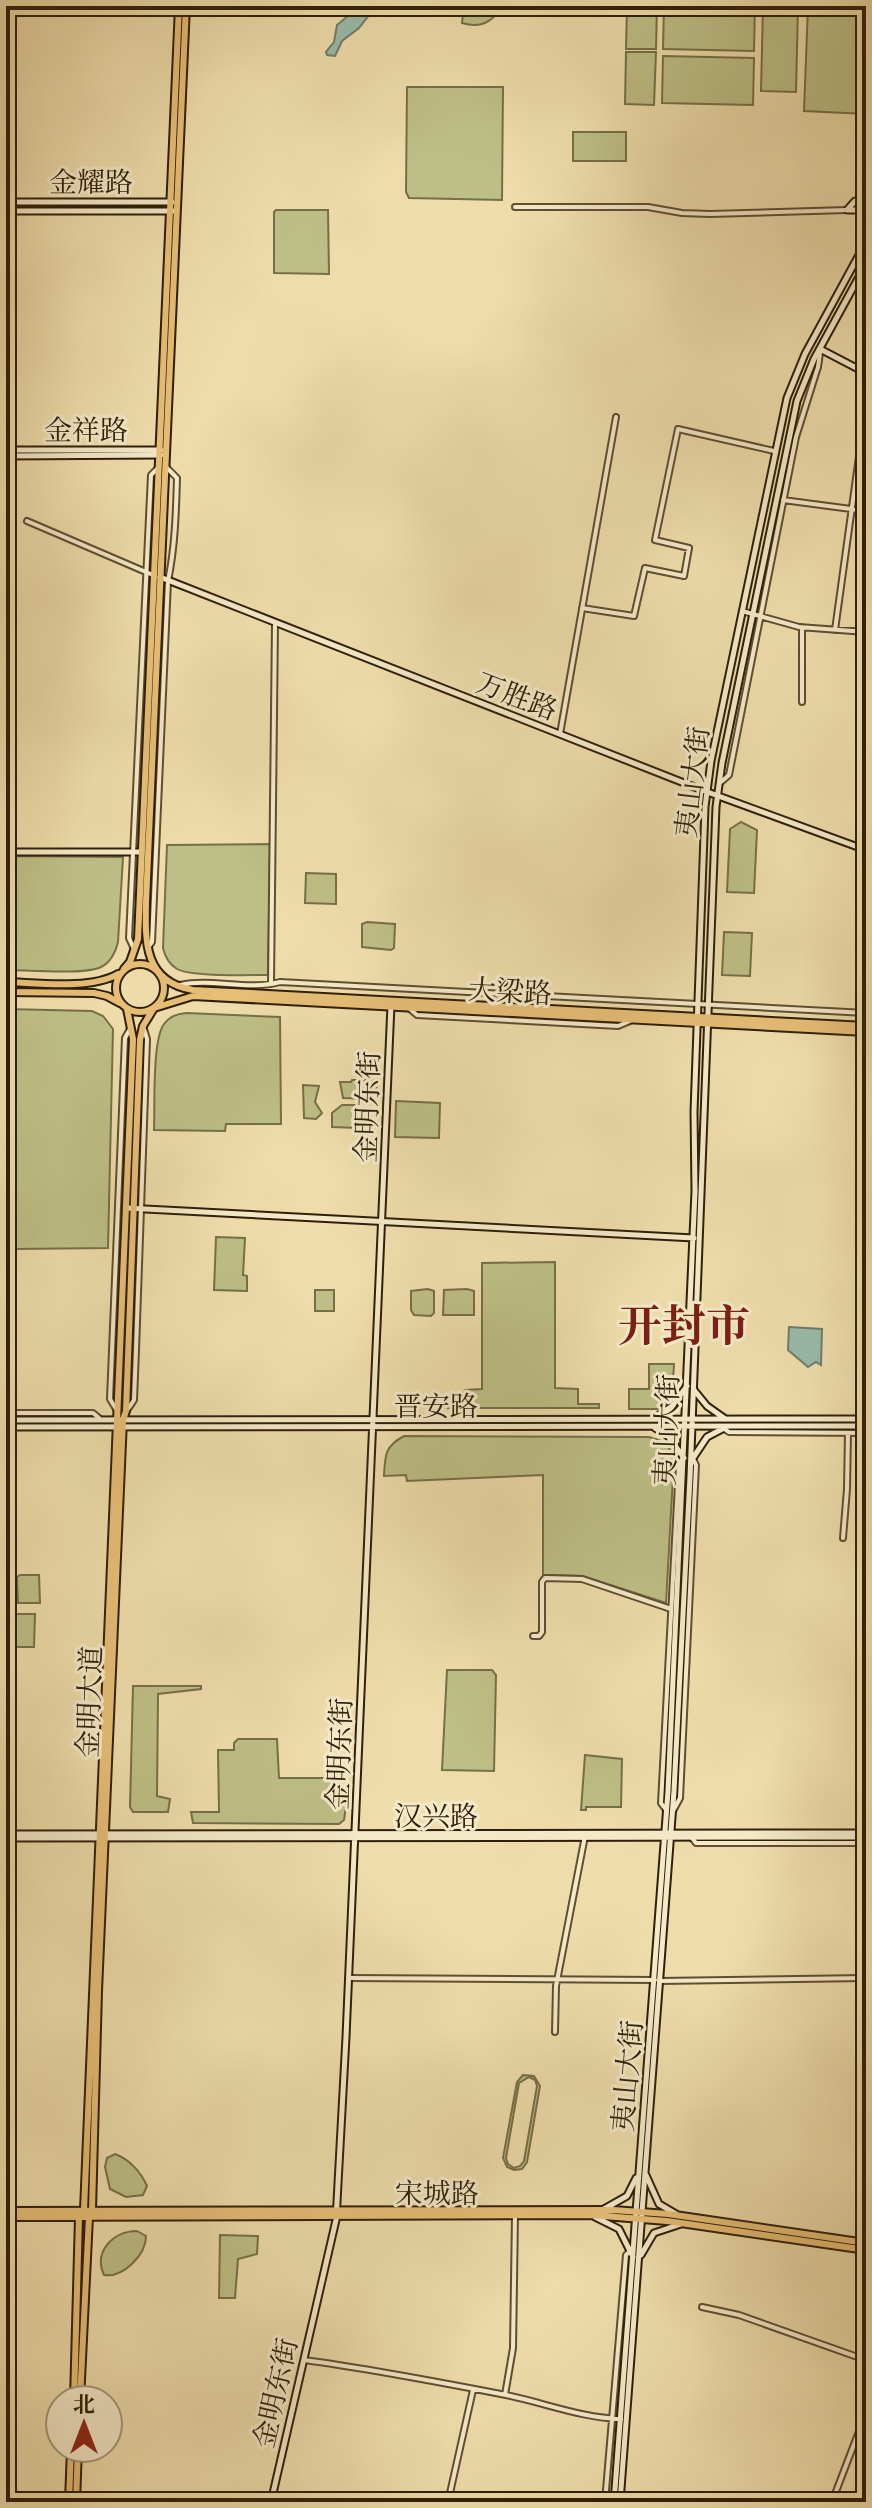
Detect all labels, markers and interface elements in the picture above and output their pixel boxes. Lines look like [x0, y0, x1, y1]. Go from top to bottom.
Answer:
street label: 金耀路 [49, 166, 133, 201]
street label: 金祥路 [44, 414, 128, 449]
street label: 万胜路 [471, 666, 562, 729]
street label: 夷山大街 [669, 724, 718, 840]
street label: 大梁路 [467, 973, 553, 1012]
street label: 金明东街 [349, 1050, 388, 1164]
district label: 开封市 [618, 1300, 750, 1355]
street label: 夷山大街 [648, 1373, 687, 1487]
street label: 晋安路 [394, 1390, 478, 1425]
street label: 金明大道 [71, 1645, 110, 1759]
street label: 金明东街 [321, 1697, 360, 1811]
street label: 汉兴路 [394, 1800, 478, 1835]
street label: 夷山大街 [606, 2019, 651, 2133]
street label: 宋城路 [395, 2177, 479, 2212]
street label: 金明东街 [247, 2335, 306, 2452]
north arrow [44, 2384, 124, 2464]
text: 北 [73, 2391, 95, 2419]

